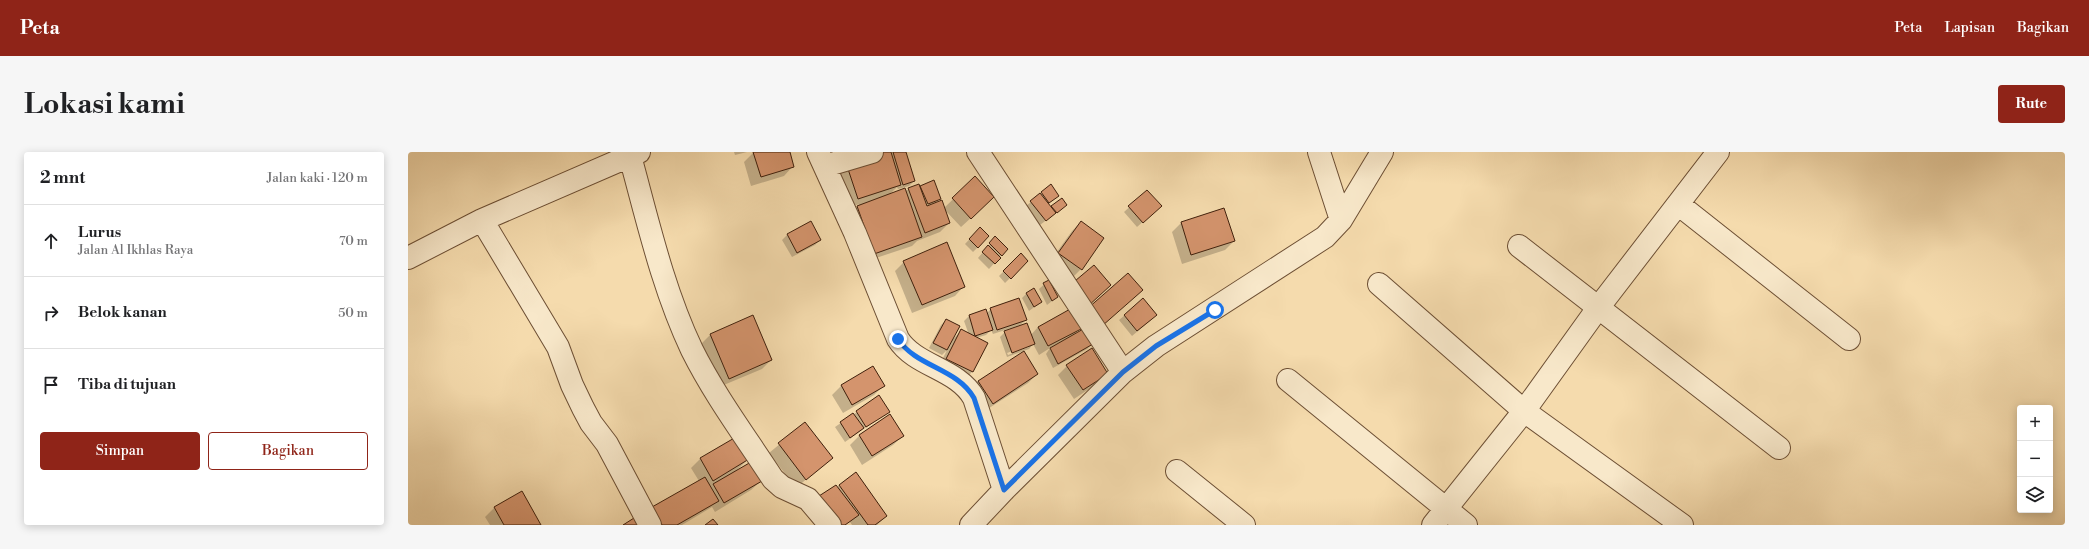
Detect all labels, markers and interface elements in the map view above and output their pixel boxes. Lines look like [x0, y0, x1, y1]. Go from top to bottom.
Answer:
text: Peta [20, 16, 60, 40]
text: Peta [1894, 19, 1922, 37]
text: Lapisan [1944, 19, 1995, 37]
text: Bagikan [2017, 19, 2069, 37]
button: Rute [1998, 85, 2065, 123]
text: Lokasi kami [24, 87, 185, 122]
text: 2 mnt [40, 167, 85, 189]
text: Jalan kaki · 120 m [267, 170, 368, 186]
text: Lurus [78, 223, 121, 242]
icon: ahead [40, 230, 62, 252]
text: 70 m [339, 233, 368, 249]
text: Jalan Al Ikhlas Raya [78, 242, 193, 258]
route start [1206, 301, 1224, 319]
icon: right [40, 302, 62, 324]
text: Belok kanan [78, 303, 167, 322]
text: 50 m [338, 305, 368, 321]
route end [889, 330, 907, 348]
icon: arrive [40, 374, 62, 396]
text: Tiba di tujuan [78, 375, 176, 394]
map controls [2017, 405, 2053, 513]
button: + [2017, 405, 2053, 441]
button: Simpan [40, 432, 200, 470]
button: Bagikan [208, 432, 368, 470]
button: − [2017, 441, 2053, 477]
button: layers [2017, 477, 2053, 513]

